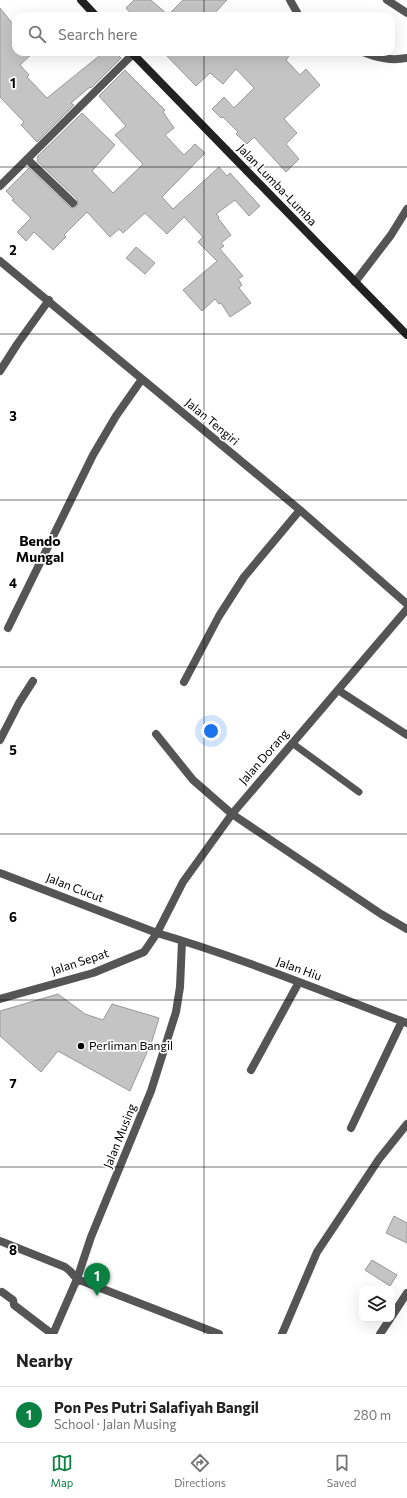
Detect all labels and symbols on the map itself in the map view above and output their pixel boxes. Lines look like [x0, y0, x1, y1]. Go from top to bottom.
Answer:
text: 1 [10, 75, 16, 91]
street label: Jalan Lumba-Lumba [234, 141, 320, 229]
text: 2 [9, 242, 17, 258]
street label: Jalan Tengiri [182, 395, 242, 448]
text: 3 [9, 408, 17, 424]
district label: Bendo Mungal [16, 532, 64, 565]
text: 4 [9, 575, 17, 591]
your location [201, 721, 221, 741]
street label: Jalan Dorang [235, 725, 292, 787]
text: 5 [9, 742, 17, 758]
street label: Jalan Cucut [44, 870, 106, 905]
text: 6 [9, 909, 17, 925]
street label: Jalan Sepat [49, 945, 111, 978]
street label: Jalan Hiu [275, 953, 324, 984]
place label: Perliman Bangil [89, 1038, 173, 1052]
marker: Perliman Bangil [76, 1041, 86, 1051]
text: 7 [9, 1075, 17, 1091]
street label: Jalan Musing [100, 1101, 139, 1170]
text: 8 [9, 1242, 17, 1258]
pin: 1 [84, 1263, 110, 1296]

